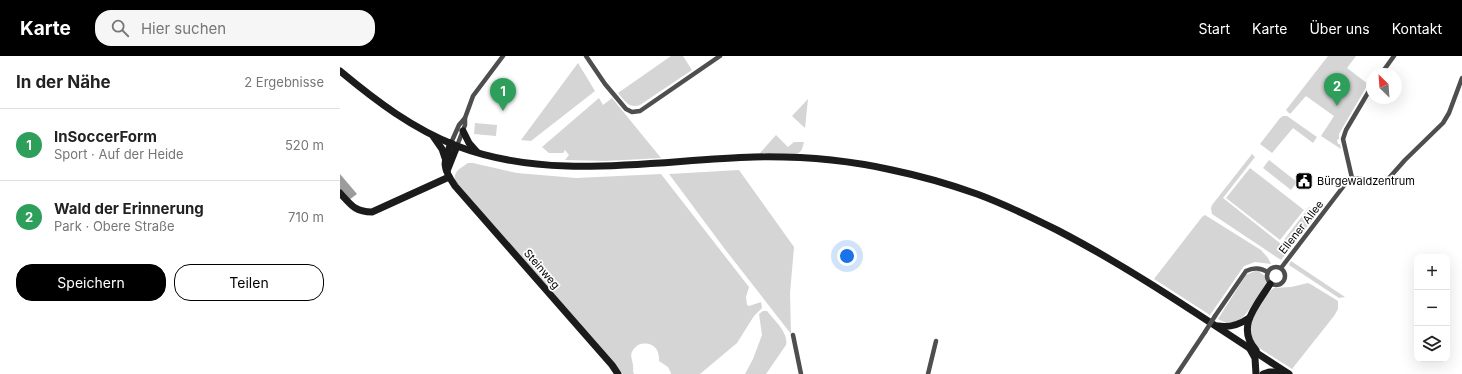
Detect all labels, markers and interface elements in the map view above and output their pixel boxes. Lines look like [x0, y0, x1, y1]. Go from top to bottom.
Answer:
search box [95, 10, 375, 46]
text: Karte [20, 17, 71, 40]
icon: search [109, 17, 131, 39]
text: Hier suchen [141, 19, 226, 38]
text: Start [1198, 20, 1230, 37]
text: Karte [1252, 20, 1287, 37]
text: Über uns [1309, 20, 1370, 37]
text: Kontakt [1392, 20, 1442, 37]
north arrow [1366, 68, 1402, 104]
text: In der Nähe [16, 72, 111, 92]
pin: 2 [1324, 73, 1350, 106]
text: 2 Ergebnisse [244, 74, 324, 90]
pin: 1 [490, 78, 516, 111]
text: InSoccerForm [54, 127, 157, 146]
text: 1 [26, 137, 32, 153]
text: 520 m [285, 137, 324, 153]
text: Sport · Auf der Heide [54, 146, 184, 162]
public building icon: Bürgewaldzentrum [1294, 171, 1314, 191]
place label: Bürgewaldzentrum [1317, 174, 1415, 188]
street label: Ellener Allee [1276, 197, 1326, 257]
text: Wald der Erinnerung [54, 199, 204, 218]
text: 2 [25, 209, 33, 225]
text: 710 m [288, 209, 324, 225]
text: Park · Obere Straße [54, 218, 175, 234]
street label: Steinweg [521, 246, 563, 292]
your location [837, 246, 857, 266]
map controls [1414, 254, 1450, 362]
button: + [1414, 254, 1450, 290]
button: Speichern [16, 264, 166, 301]
button: Teilen [174, 264, 324, 301]
button: − [1414, 290, 1450, 326]
button: layers [1414, 326, 1450, 362]

